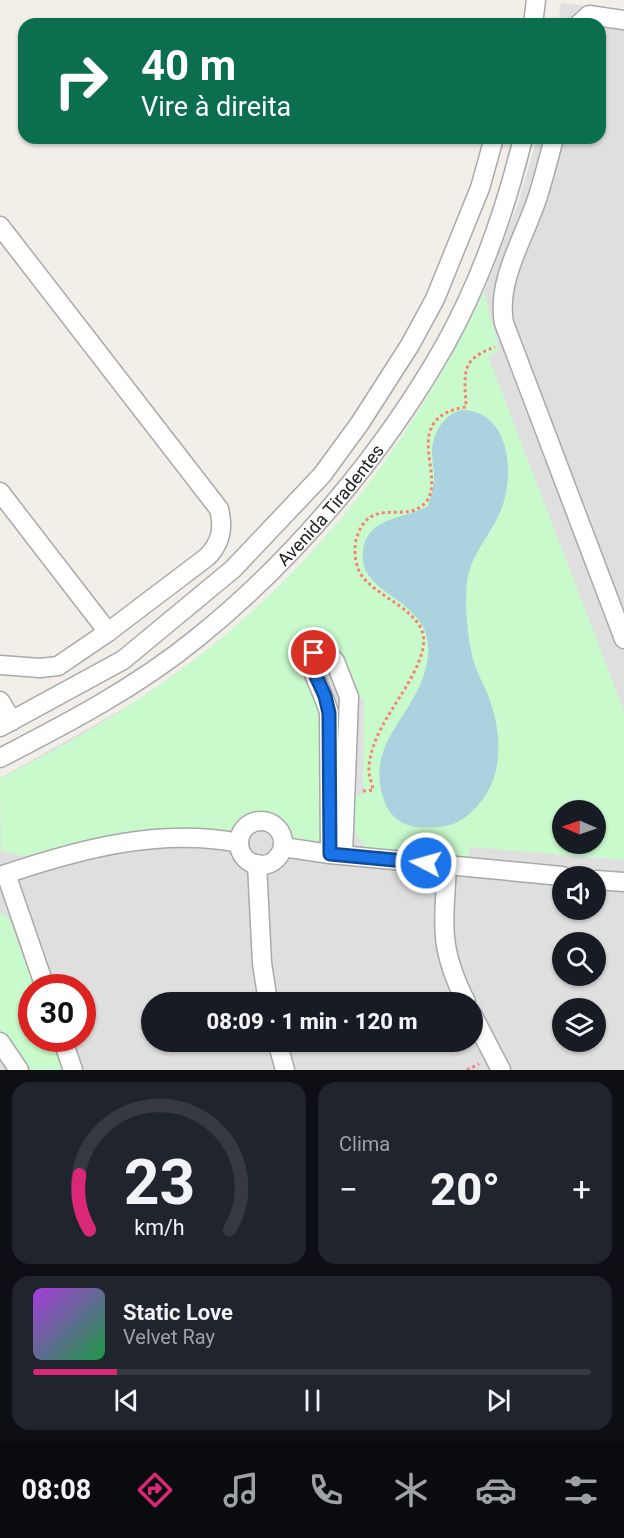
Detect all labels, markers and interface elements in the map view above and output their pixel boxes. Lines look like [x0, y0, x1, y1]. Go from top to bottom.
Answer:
text: 40 m [141, 41, 236, 90]
icon: right [42, 42, 120, 120]
text: Vire à direita [141, 91, 291, 123]
street label: Avenida Tiradentes [273, 440, 388, 570]
pin [288, 627, 339, 678]
icon: arrive [297, 636, 330, 669]
north arrow [552, 800, 606, 854]
map controls [552, 800, 606, 1052]
position arrow [394, 831, 458, 895]
button: sound [552, 866, 606, 920]
button: search [552, 932, 606, 986]
speed limit sign: 30 [18, 974, 96, 1052]
button: layers [552, 998, 606, 1052]
text: 08:09 · 1 min · 120 m [207, 1009, 417, 1034]
text: Clima [339, 1132, 390, 1156]
text: 23 [123, 1146, 195, 1219]
text: 20° [430, 1163, 500, 1216]
text: − [339, 1170, 358, 1209]
text: + [572, 1170, 591, 1209]
text: km/h [134, 1215, 184, 1240]
text: Static Love [123, 1300, 233, 1325]
text: Velvet Ray [123, 1325, 215, 1349]
icon: previous [110, 1384, 143, 1417]
icon: pause [296, 1384, 329, 1417]
icon: next [482, 1384, 515, 1417]
icon: directions [134, 1469, 176, 1511]
icon: music [220, 1469, 262, 1511]
icon: phone [305, 1469, 347, 1511]
icon: climate [390, 1469, 432, 1511]
icon: car [475, 1469, 517, 1511]
icon: filters [560, 1469, 602, 1511]
text: 08:08 [22, 1474, 91, 1506]

